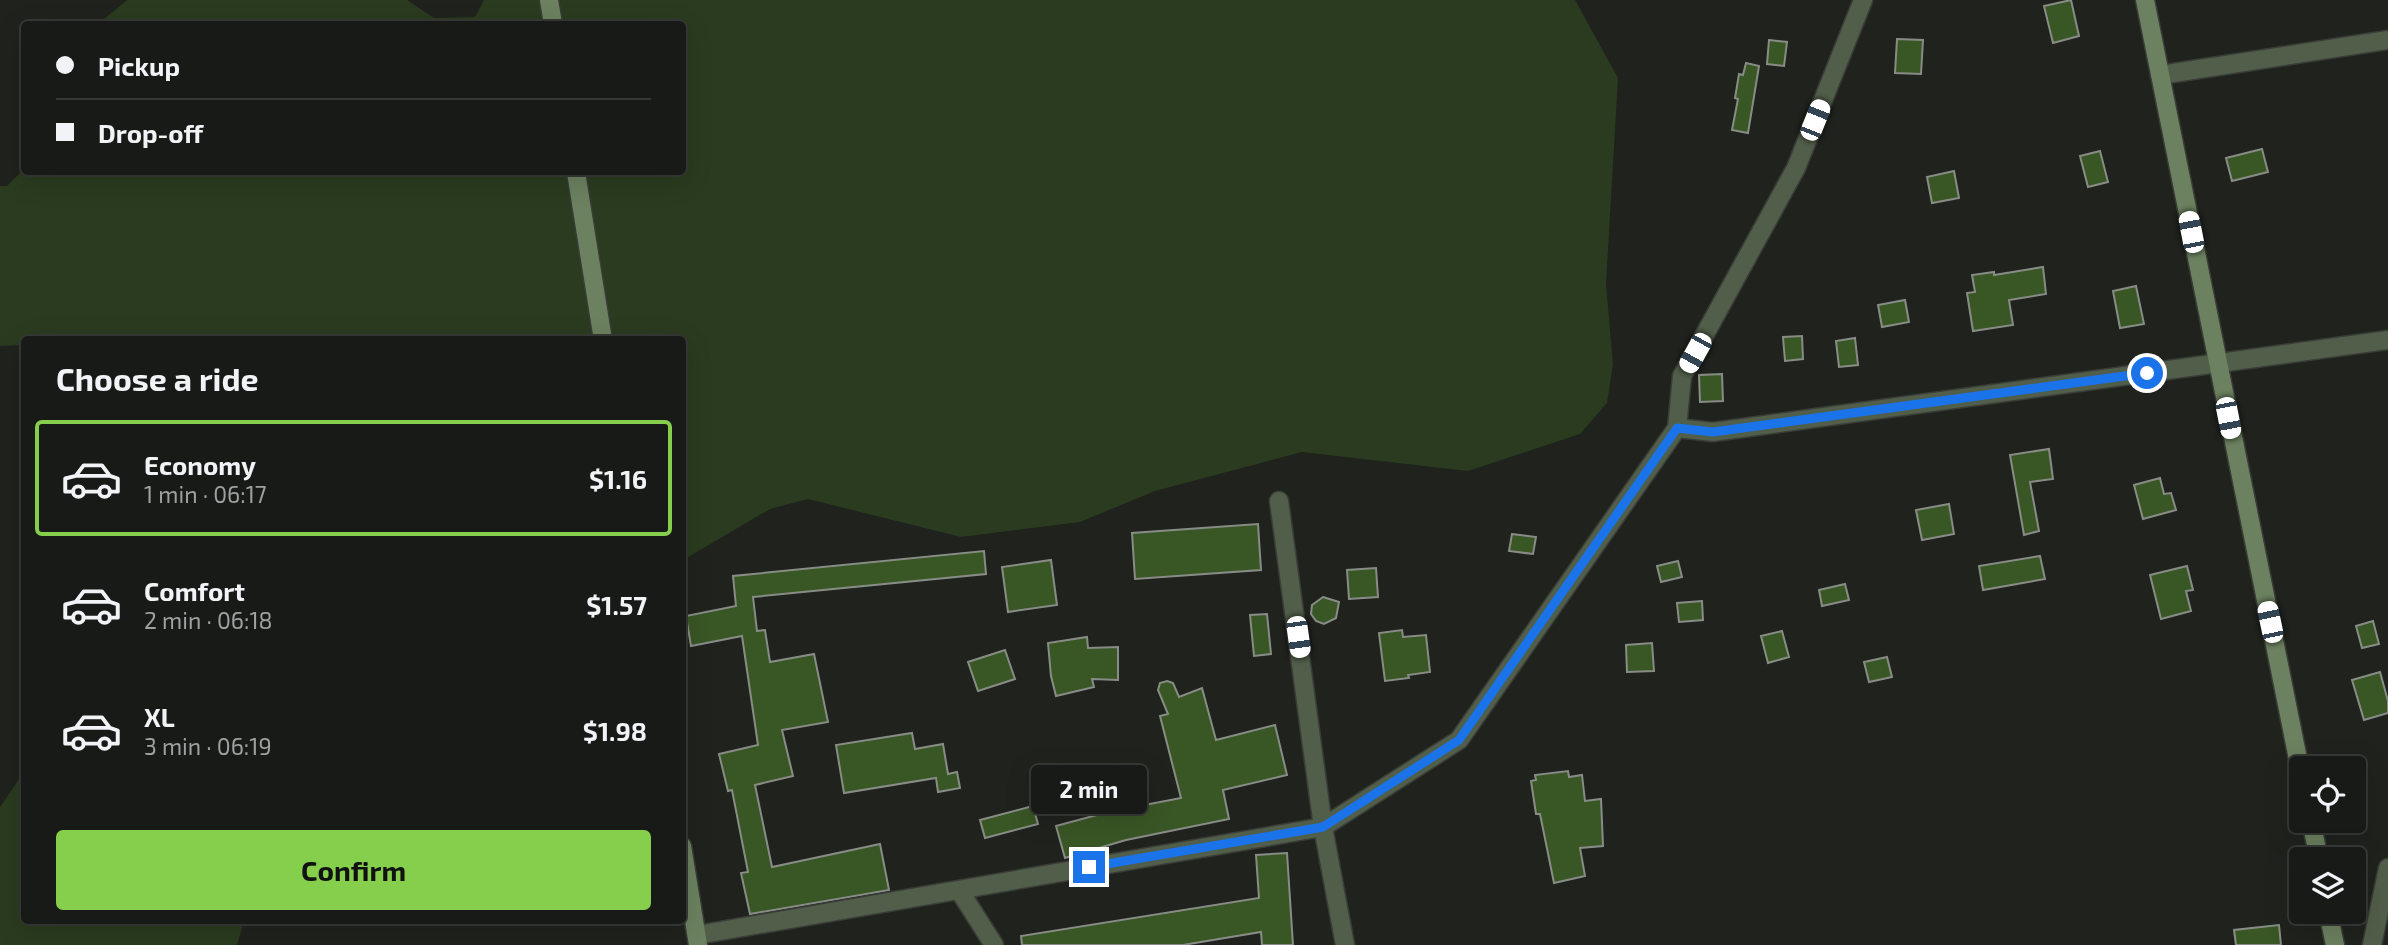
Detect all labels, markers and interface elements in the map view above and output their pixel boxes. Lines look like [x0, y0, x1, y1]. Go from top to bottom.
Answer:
text: Pickup [98, 50, 180, 81]
car [1798, 97, 1833, 143]
text: Drop-off [98, 117, 203, 148]
car [2177, 209, 2206, 255]
car [1676, 330, 1715, 376]
route start [2131, 357, 2163, 389]
text: Choose a ride [56, 359, 259, 397]
car [2214, 395, 2243, 441]
icon: car [60, 447, 123, 510]
text: Economy [144, 449, 256, 480]
text: $1.16 [589, 463, 647, 494]
text: 1 min · 06:17 [144, 480, 267, 508]
icon: car [60, 573, 123, 636]
text: Comfort [144, 575, 245, 606]
text: $1.57 [586, 589, 647, 620]
car [2256, 599, 2285, 645]
text: 2 min · 06:18 [144, 606, 273, 634]
car [1285, 615, 1312, 659]
icon: car [60, 699, 123, 762]
text: XL [144, 701, 175, 732]
text: $1.98 [583, 715, 647, 746]
text: 3 min · 06:19 [144, 732, 272, 760]
map controls [2289, 756, 2366, 924]
button: locate [2289, 756, 2366, 833]
callout: 2 min [1031, 766, 1147, 814]
text: 2 min [1060, 775, 1118, 803]
button: Confirm [56, 830, 651, 910]
button: layers [2289, 847, 2366, 924]
route end [1073, 851, 1105, 883]

